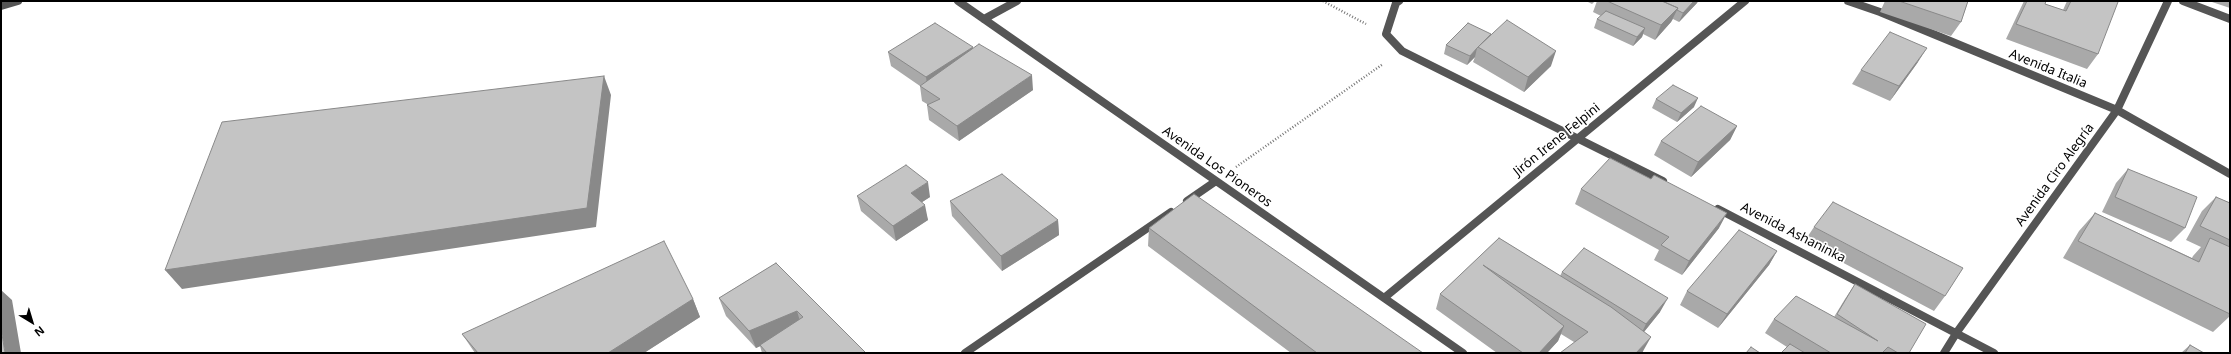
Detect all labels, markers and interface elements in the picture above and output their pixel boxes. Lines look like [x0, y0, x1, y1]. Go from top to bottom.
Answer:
street label: Avenida Italia [2007, 46, 2089, 92]
street label: Jirón Irene Felpini [1510, 100, 1604, 180]
street label: Avenida Ciro Alegría [2012, 121, 2098, 229]
street label: Avenida Los Pioneros [1159, 123, 1275, 211]
street label: Avenida Ashaninka [1738, 200, 1848, 266]
north arrow [12, 302, 52, 342]
text: N [32, 323, 48, 341]

